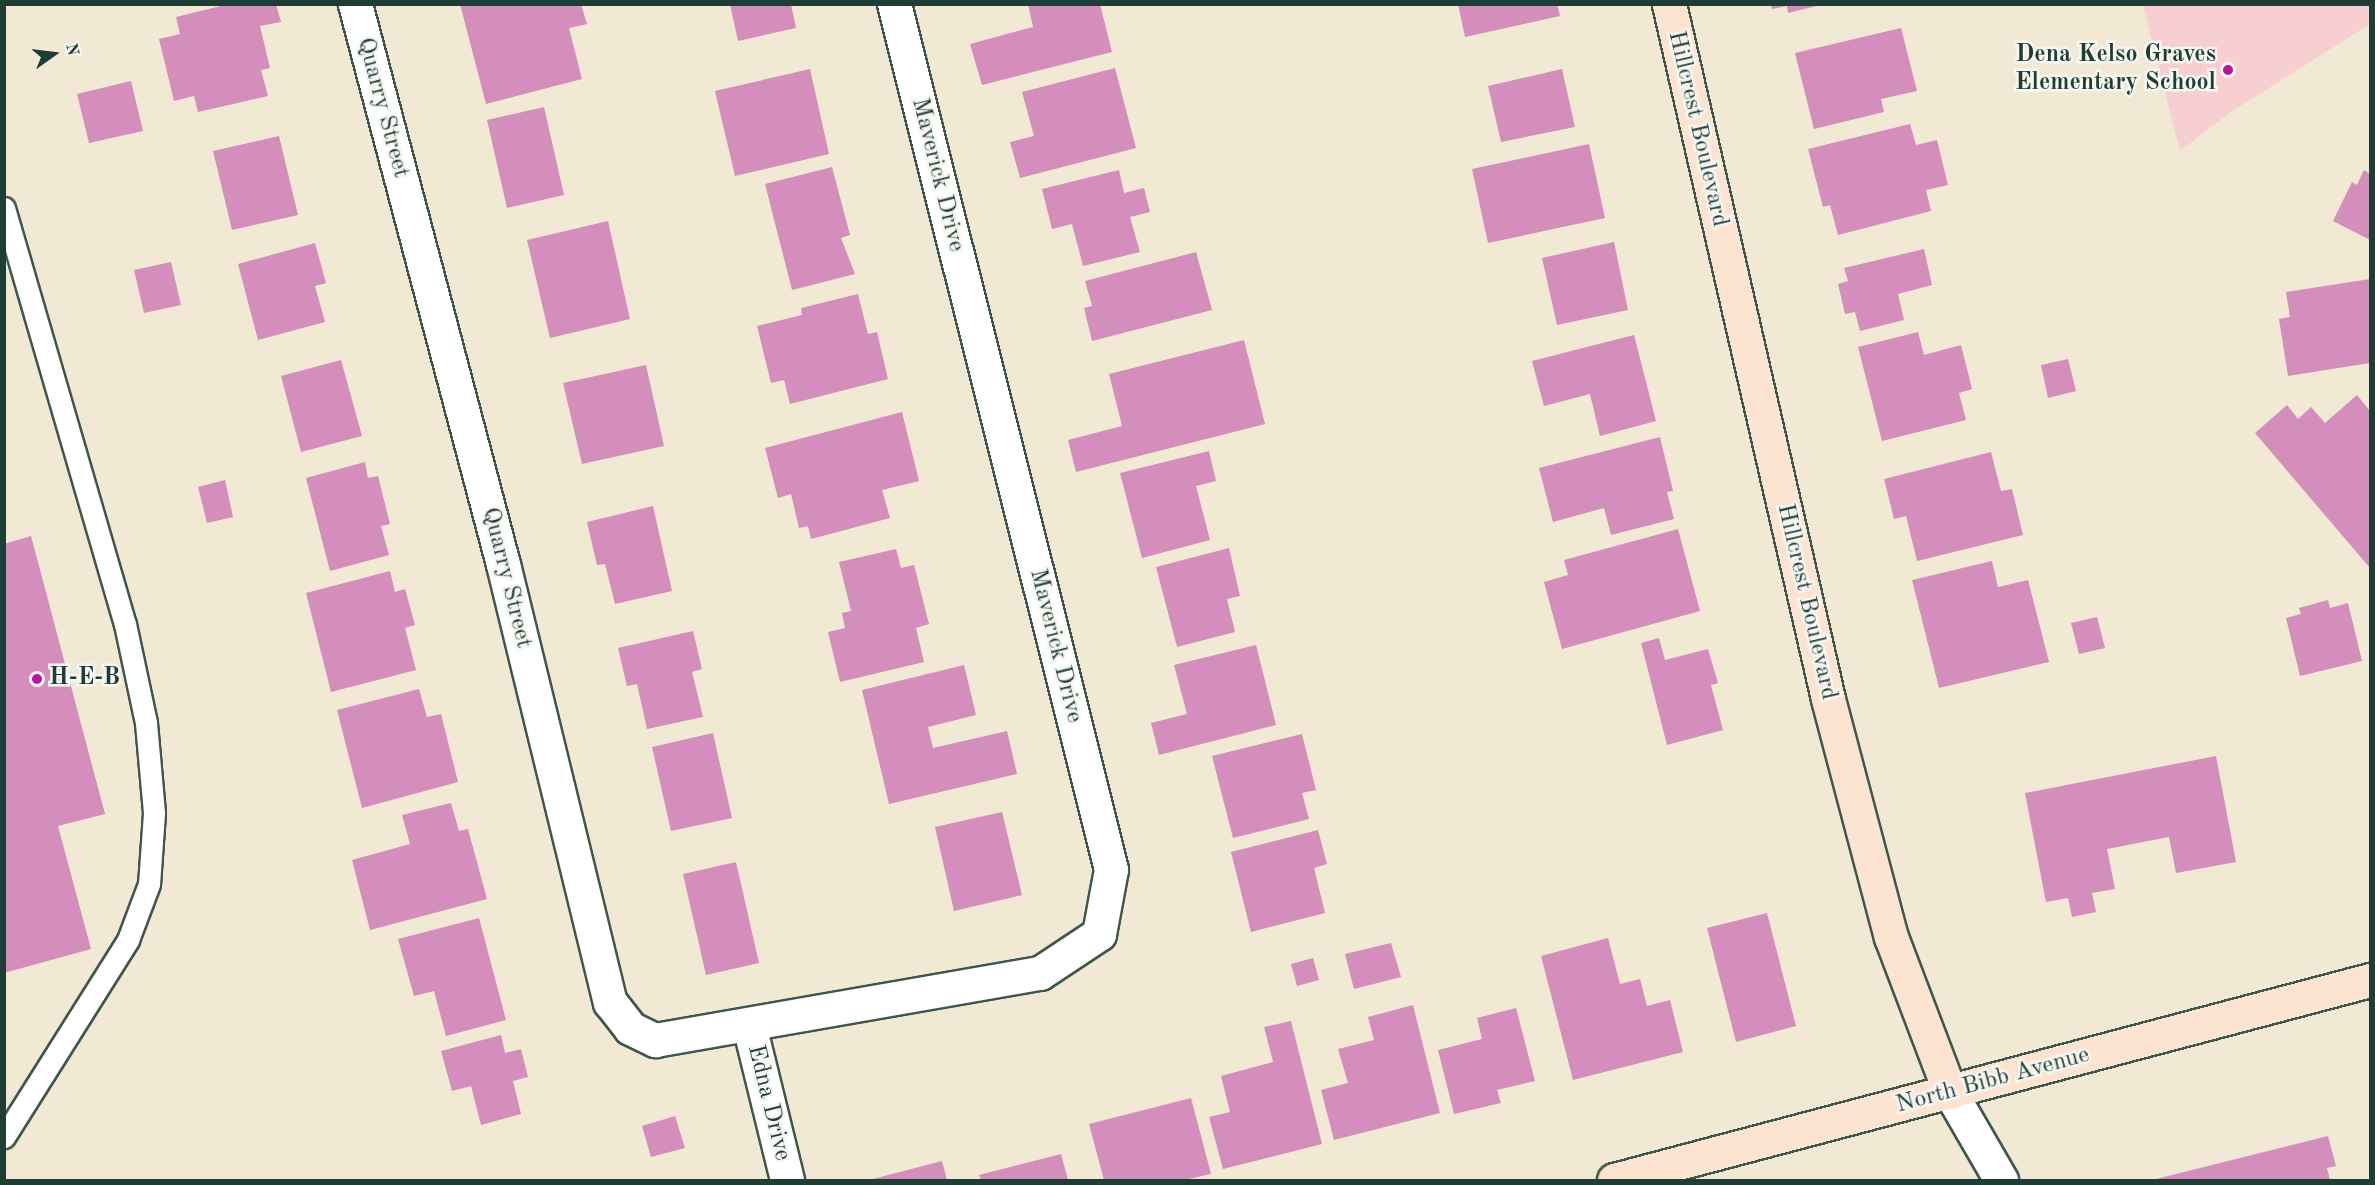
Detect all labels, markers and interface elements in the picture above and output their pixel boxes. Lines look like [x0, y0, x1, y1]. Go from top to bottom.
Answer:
north arrow [24, 24, 84, 84]
street label: Hillcrest Boulevard [1660, 28, 1734, 230]
street label: Quarry Street [349, 35, 415, 181]
text: N [62, 42, 81, 58]
place label: Dena Kelso Graves Elementary School [2015, 42, 2216, 98]
marker: Dena Kelso Graves Elementary School [2221, 63, 2235, 77]
street label: Maverick Drive [904, 95, 970, 255]
street label: Hillcrest Boulevard [1769, 501, 1843, 703]
street label: Quarry Street [475, 505, 537, 651]
street label: Maverick Drive [1022, 566, 1088, 726]
place label: H-E-B [49, 665, 120, 693]
marker: H-E-B [30, 672, 44, 686]
street label: North Bibb Avenue [1893, 1041, 2093, 1121]
street label: Edna Drive [740, 1042, 796, 1164]

